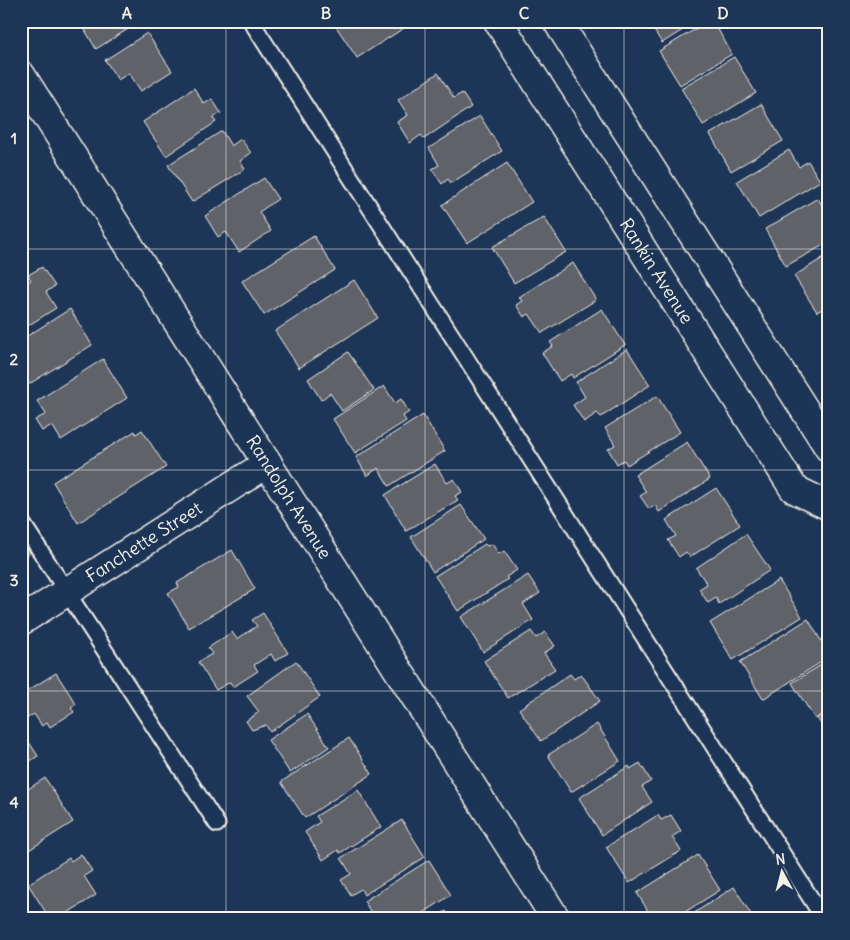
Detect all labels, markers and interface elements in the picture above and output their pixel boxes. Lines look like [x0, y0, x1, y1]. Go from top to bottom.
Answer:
text: A [122, 3, 132, 23]
text: B [321, 3, 332, 23]
text: C [519, 3, 530, 23]
text: D [717, 3, 729, 23]
text: 1 [11, 128, 17, 148]
street label: Rankin Avenue [615, 214, 699, 328]
text: 2 [10, 349, 19, 369]
street label: Randolph Avenue [241, 431, 337, 563]
street label: Fanchette Street [81, 496, 206, 588]
text: 3 [9, 570, 19, 590]
text: 4 [9, 792, 19, 812]
north arrow [758, 848, 808, 898]
text: N [775, 850, 786, 869]

